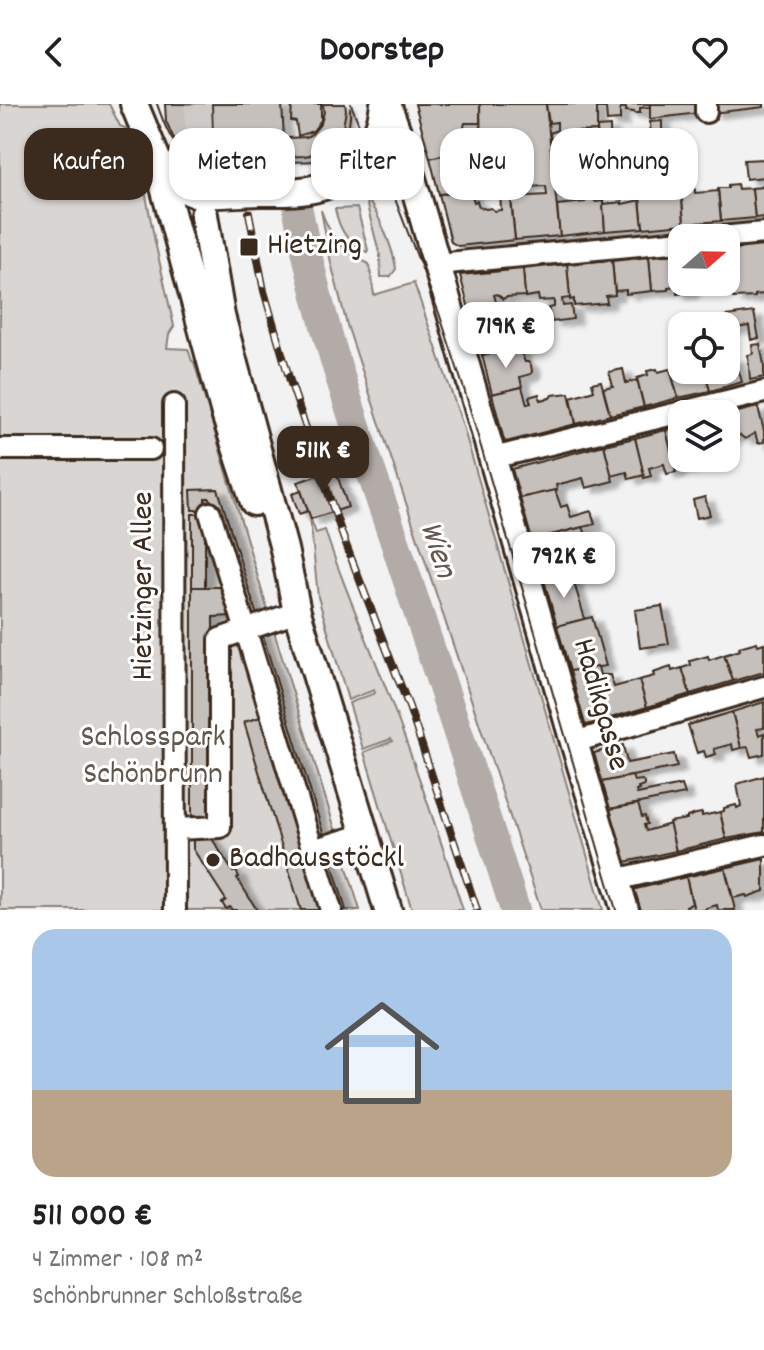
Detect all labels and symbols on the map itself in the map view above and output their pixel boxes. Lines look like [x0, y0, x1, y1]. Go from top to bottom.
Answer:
place label: Hietzing [267, 224, 362, 270]
north arrow [668, 224, 740, 296]
marker: Hietzing [238, 236, 260, 258]
pin: 719K € [441, 302, 571, 370]
pin: 511K € [258, 426, 388, 494]
street label: Hietzinger Allee [122, 491, 168, 681]
water label: Wien [404, 516, 468, 586]
pin: 792K € [499, 532, 629, 600]
street label: Hadikgasse [558, 634, 640, 776]
park label: Schlosspark Schönbrunn [80, 716, 226, 799]
place label: Badhausstöckl [229, 837, 405, 883]
marker: Badhausstöckl [204, 851, 222, 869]

